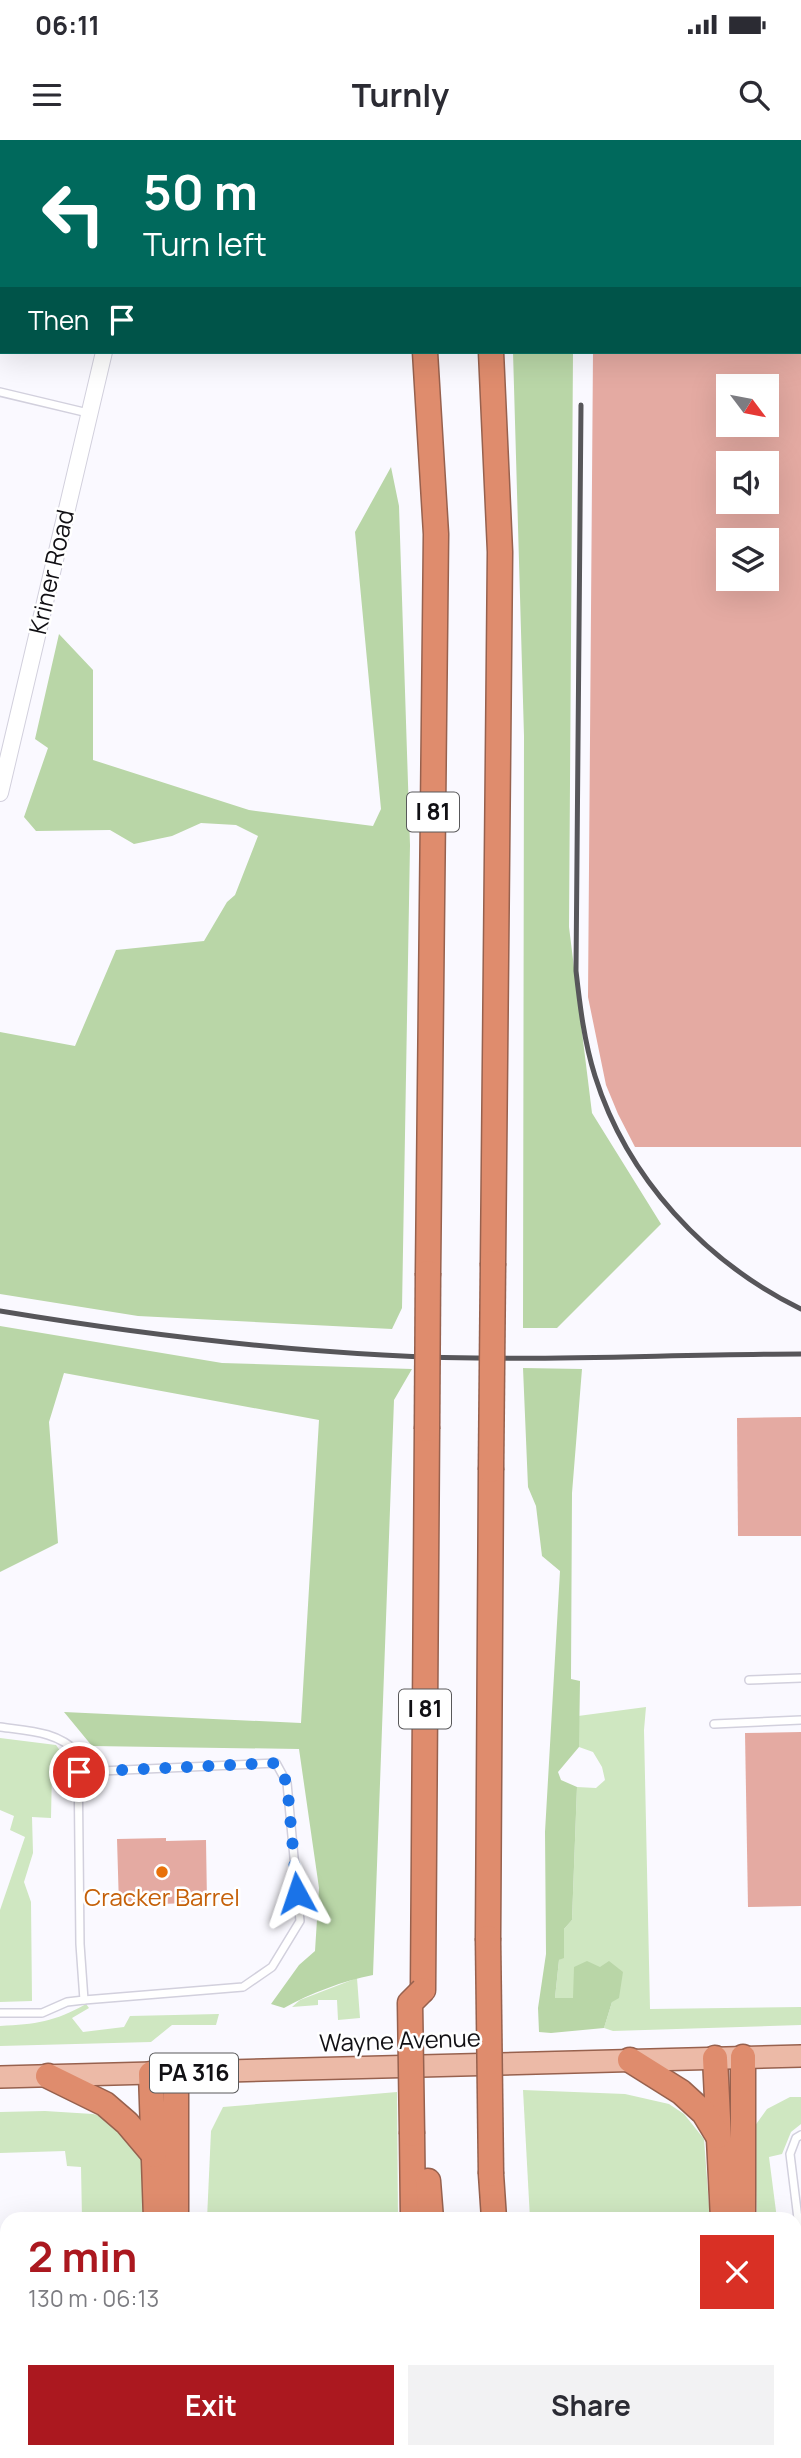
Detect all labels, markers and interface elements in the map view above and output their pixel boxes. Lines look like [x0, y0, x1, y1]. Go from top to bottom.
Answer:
text: 06:11 [35, 7, 100, 43]
text: Turnly [352, 73, 449, 117]
icon: menu [28, 76, 66, 114]
icon: search [735, 76, 773, 114]
text: 50 m [143, 158, 258, 225]
icon: left [28, 168, 119, 259]
text: Turn left [143, 222, 267, 266]
icon: arrive [103, 301, 141, 339]
text: Then [28, 302, 89, 338]
north arrow [716, 374, 779, 438]
map controls [716, 374, 779, 591]
button: sound [716, 451, 779, 514]
street label: Kriner Road [20, 506, 81, 637]
button: layers [716, 528, 779, 591]
road number: I 81 [407, 792, 459, 832]
road number: I 81 [399, 1690, 451, 1728]
pin [49, 1742, 109, 1802]
icon: arrive [60, 1753, 98, 1791]
position arrow [260, 1856, 334, 1930]
marker: Cracker Barrel [154, 1864, 170, 1880]
place label: Cracker Barrel [84, 1880, 240, 1913]
street label: Wayne Avenue [319, 2020, 481, 2059]
road number: PA 316 [150, 2054, 238, 2092]
text: 2 min [28, 2227, 137, 2285]
button: close [700, 2235, 774, 2309]
text: 130 m · 06:13 [28, 2282, 159, 2314]
button: Exit [28, 2365, 394, 2445]
button: Share [408, 2365, 774, 2445]

